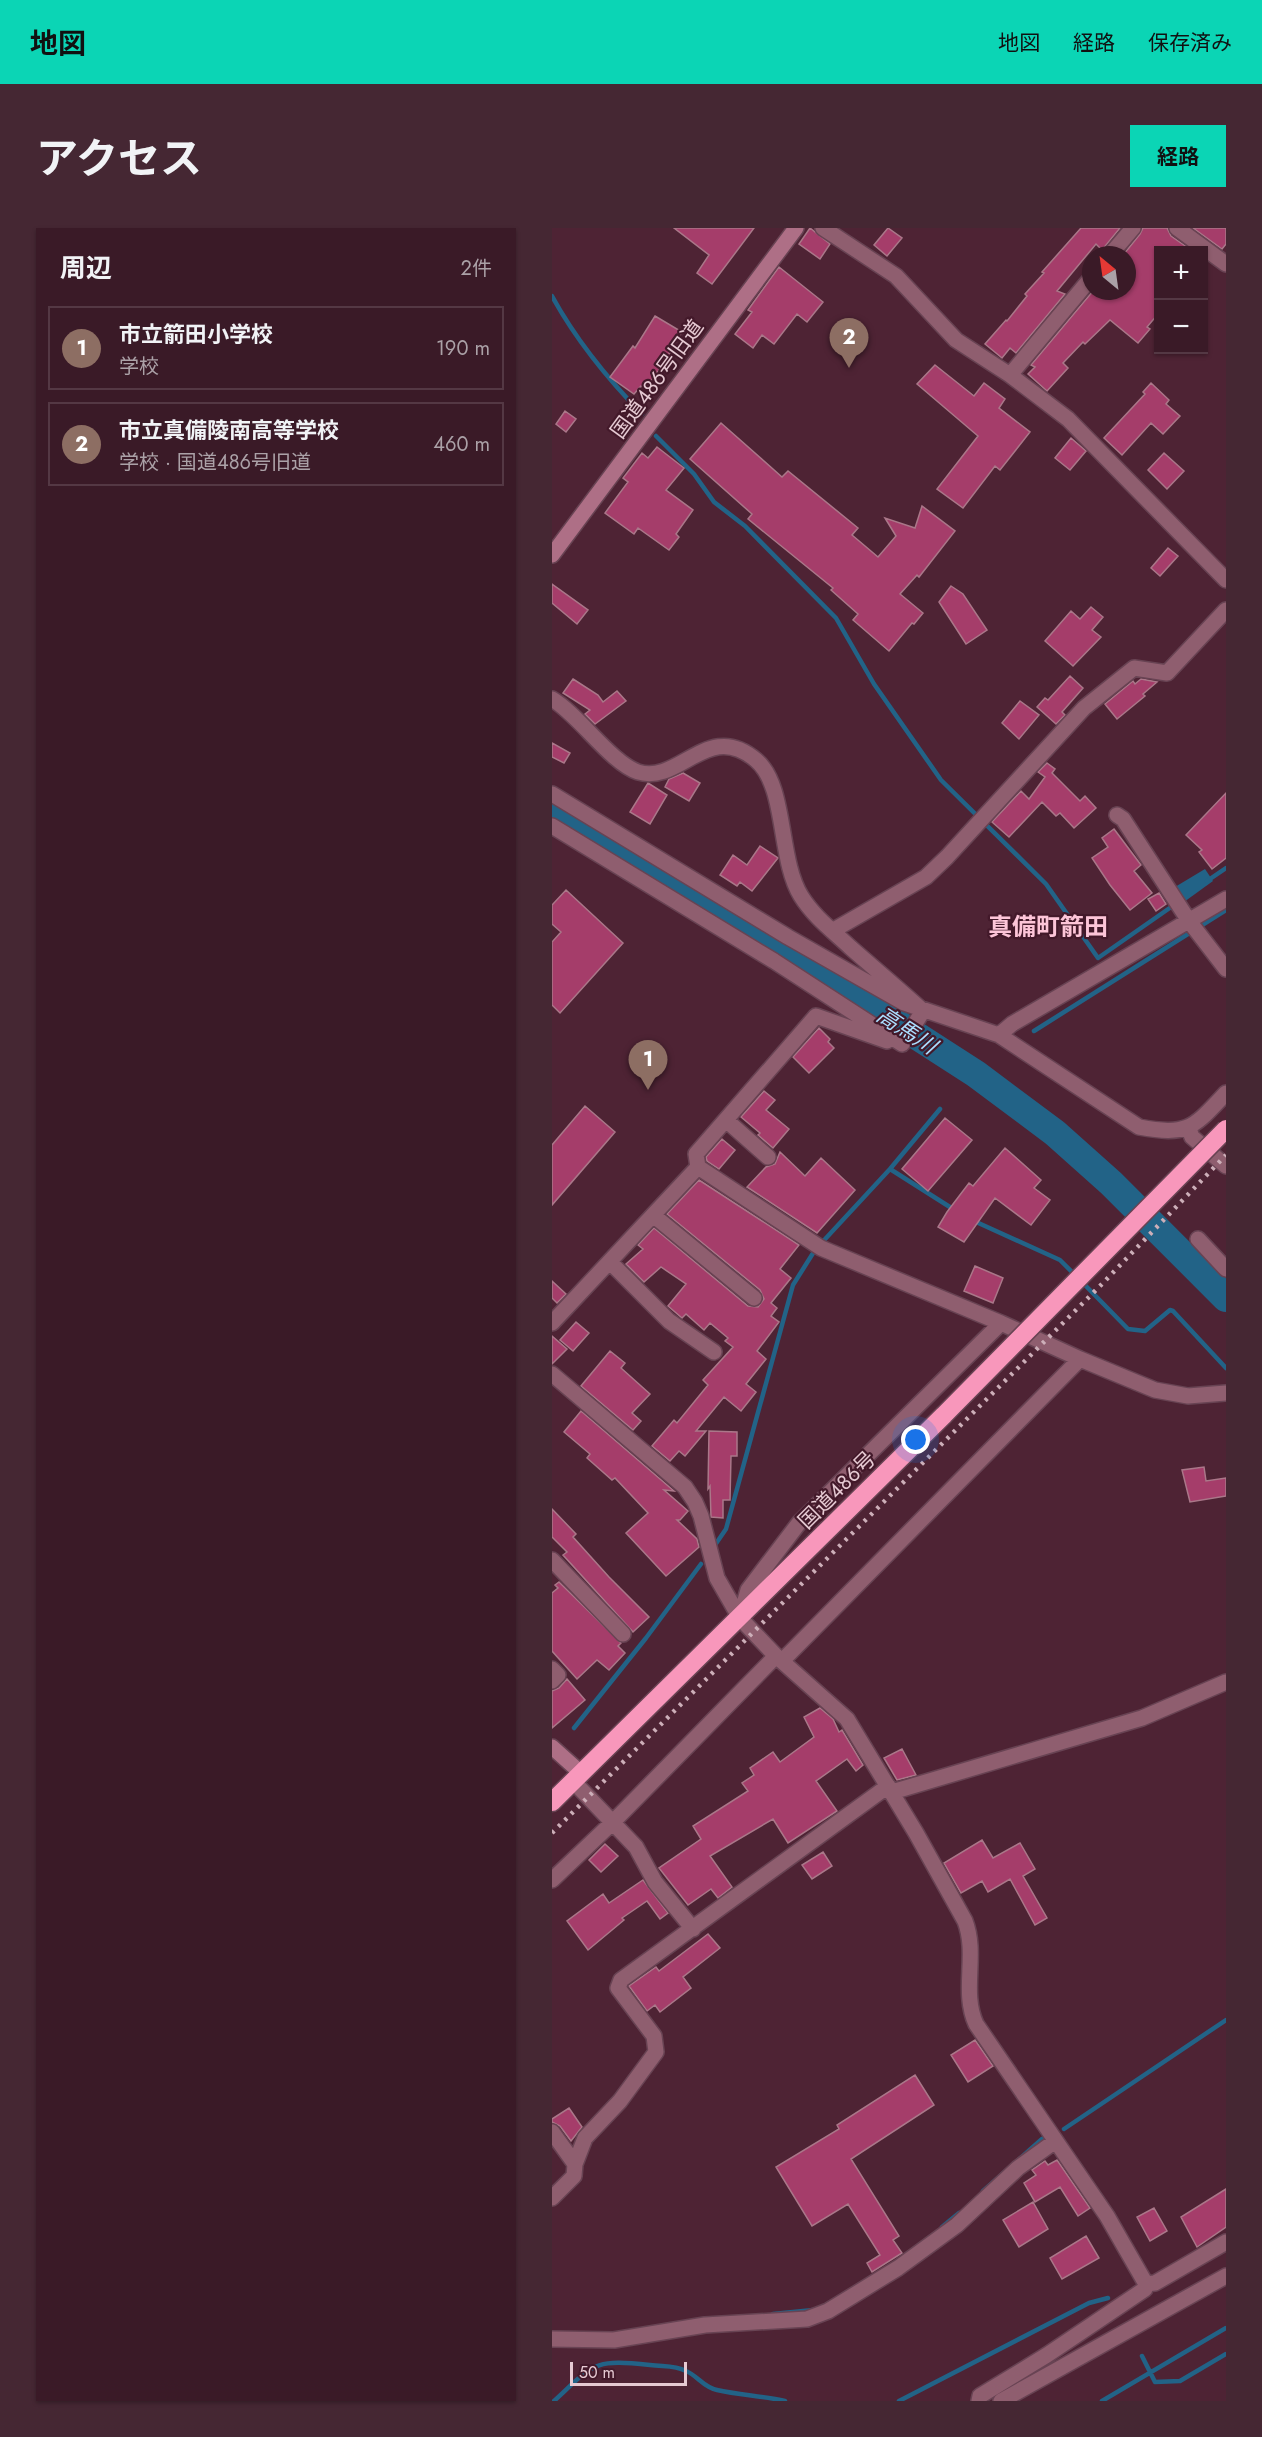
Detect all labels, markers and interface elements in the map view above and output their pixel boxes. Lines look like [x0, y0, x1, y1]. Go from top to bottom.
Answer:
text: 地図 [30, 23, 86, 64]
text: 地図 [998, 28, 1040, 58]
text: 経路 [1073, 28, 1115, 58]
text: 保存済み [1148, 28, 1232, 58]
button: 経路 [1130, 125, 1226, 187]
text: アクセス [36, 128, 202, 189]
north arrow [1082, 246, 1136, 300]
map controls [1154, 246, 1208, 354]
button: + [1154, 246, 1208, 300]
text: 周辺 [60, 249, 112, 287]
text: 2件 [461, 254, 492, 283]
button: − [1154, 300, 1208, 354]
street label: 国道486号旧道 [603, 313, 711, 445]
text: 市立箭田小学校 [119, 318, 273, 350]
pin: 2 [830, 318, 868, 368]
text: 1 [76, 334, 87, 363]
text: 190 m [436, 334, 490, 363]
text: 学校 [119, 352, 159, 381]
text: 市立真備陵南高等学校 [119, 414, 339, 446]
text: 2 [75, 430, 88, 459]
text: 460 m [433, 430, 490, 459]
text: 学校 · 国道486号旧道 [119, 448, 311, 477]
district label: 真備町箭田 [988, 909, 1108, 944]
water label: 高馬川 [871, 999, 945, 1062]
pin: 1 [628, 1040, 668, 1090]
your location [901, 1425, 930, 1454]
street label: 国道486号 [791, 1444, 883, 1536]
scale bar [570, 2359, 687, 2386]
text: 50 m [579, 2361, 615, 2384]

